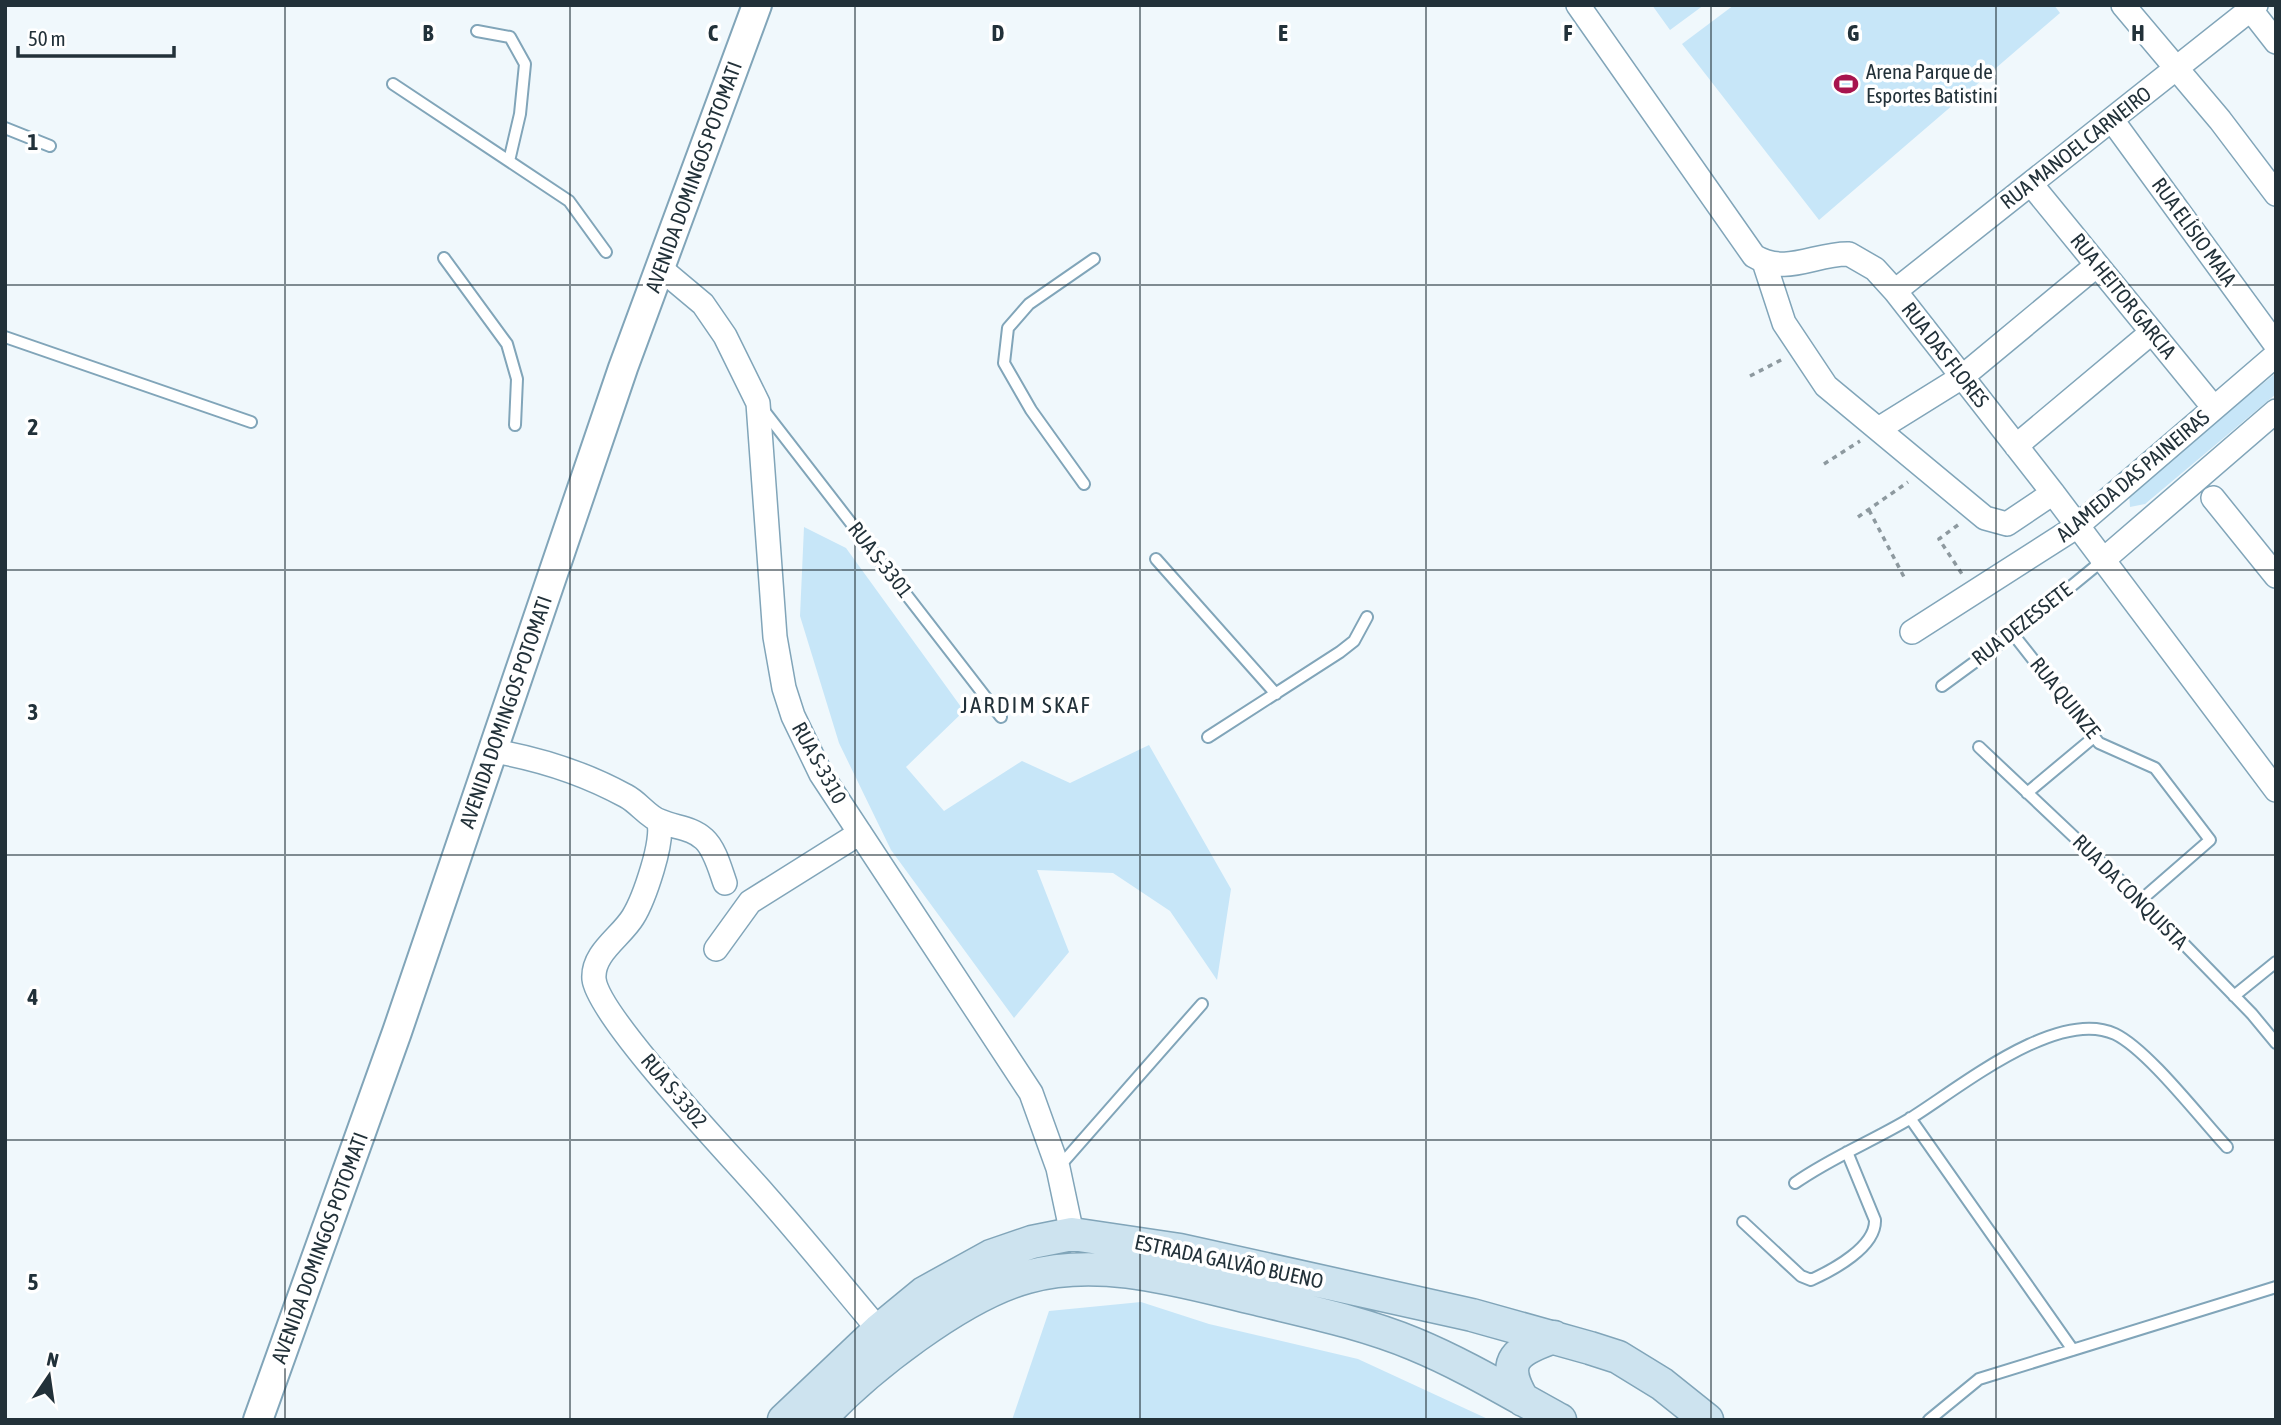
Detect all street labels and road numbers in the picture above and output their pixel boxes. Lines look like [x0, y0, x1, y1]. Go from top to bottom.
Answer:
street label: AVENIDA DOMINGOS POTOMATI [640, 58, 746, 295]
street label: RUA MANOEL CARNEIRO [1995, 81, 2155, 213]
street label: RUA ELÍSIO MAIA [2148, 173, 2242, 291]
street label: RUA HEITOR GARCIA [2066, 228, 2182, 363]
street label: RUA DAS FLORES [1897, 297, 1994, 412]
street label: ALAMEDA DAS PAINEIRAS [2051, 404, 2214, 546]
street label: RUA S-3301 [844, 517, 918, 602]
street label: RUA DEZESSETE [1967, 577, 2076, 670]
street label: AVENIDA DOMINGOS POTOMATI [454, 592, 556, 831]
street label: RUA QUINZE [2026, 652, 2106, 743]
street label: RUA S-3310 [788, 718, 852, 808]
street label: RUA DA CONQUISTA [2068, 829, 2193, 954]
street label: RUA S-3302 [637, 1048, 713, 1132]
street label: AVENIDA DOMINGOS POTOMATI [266, 1129, 372, 1366]
street label: ESTRADA GALVÃO BUENO [1133, 1229, 1326, 1293]

